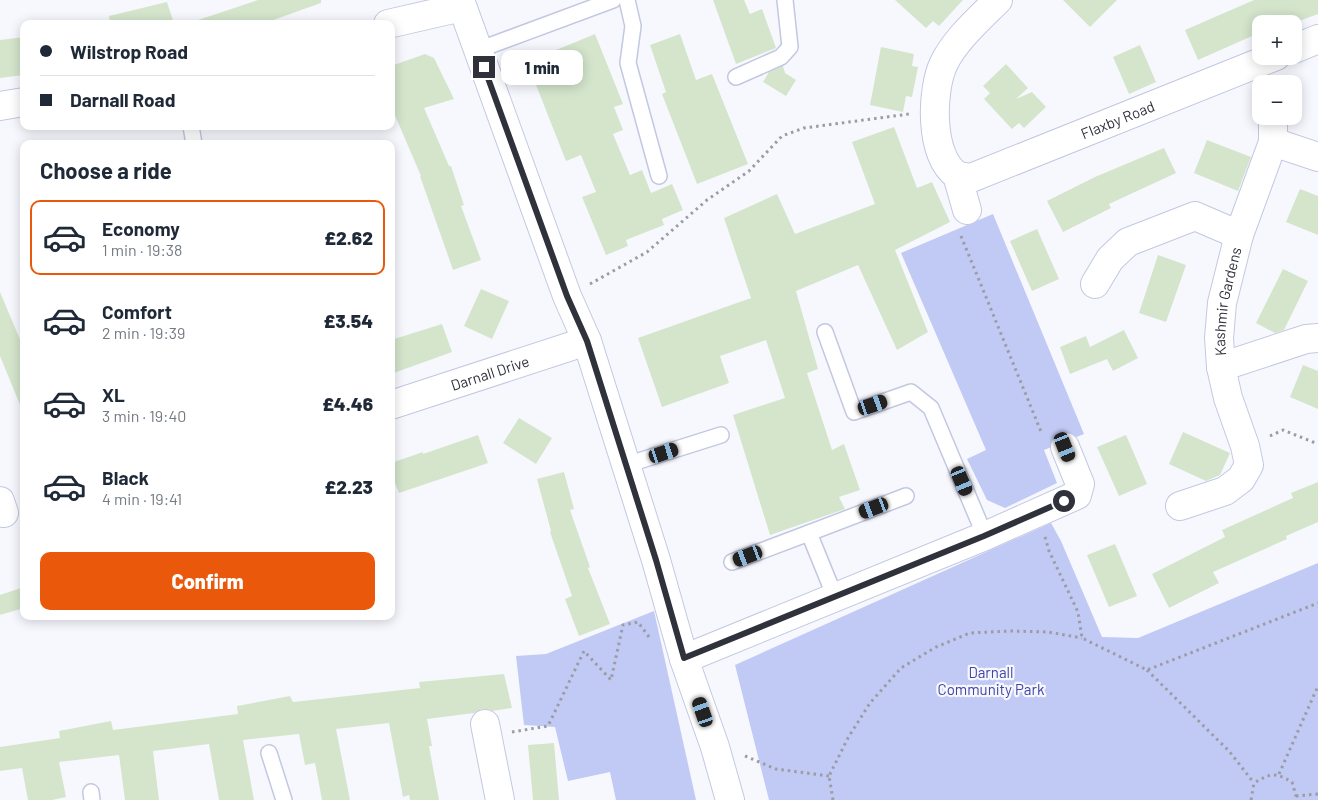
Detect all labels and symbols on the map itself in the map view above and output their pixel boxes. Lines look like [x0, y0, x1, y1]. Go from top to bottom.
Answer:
callout: 1 min [502, 50, 584, 84]
route end [473, 56, 495, 78]
street label: Flaxby Road [1078, 97, 1157, 142]
street label: Kashmir Gardens [1210, 245, 1245, 357]
street label: Darnall Drive [448, 352, 531, 394]
car [856, 393, 889, 417]
car [1052, 430, 1077, 464]
car [647, 441, 680, 465]
car [949, 464, 974, 498]
route start [1053, 490, 1075, 512]
car [857, 496, 890, 520]
car [731, 544, 764, 568]
park label: Darnall Community Park [938, 663, 1045, 698]
car [691, 695, 714, 729]

